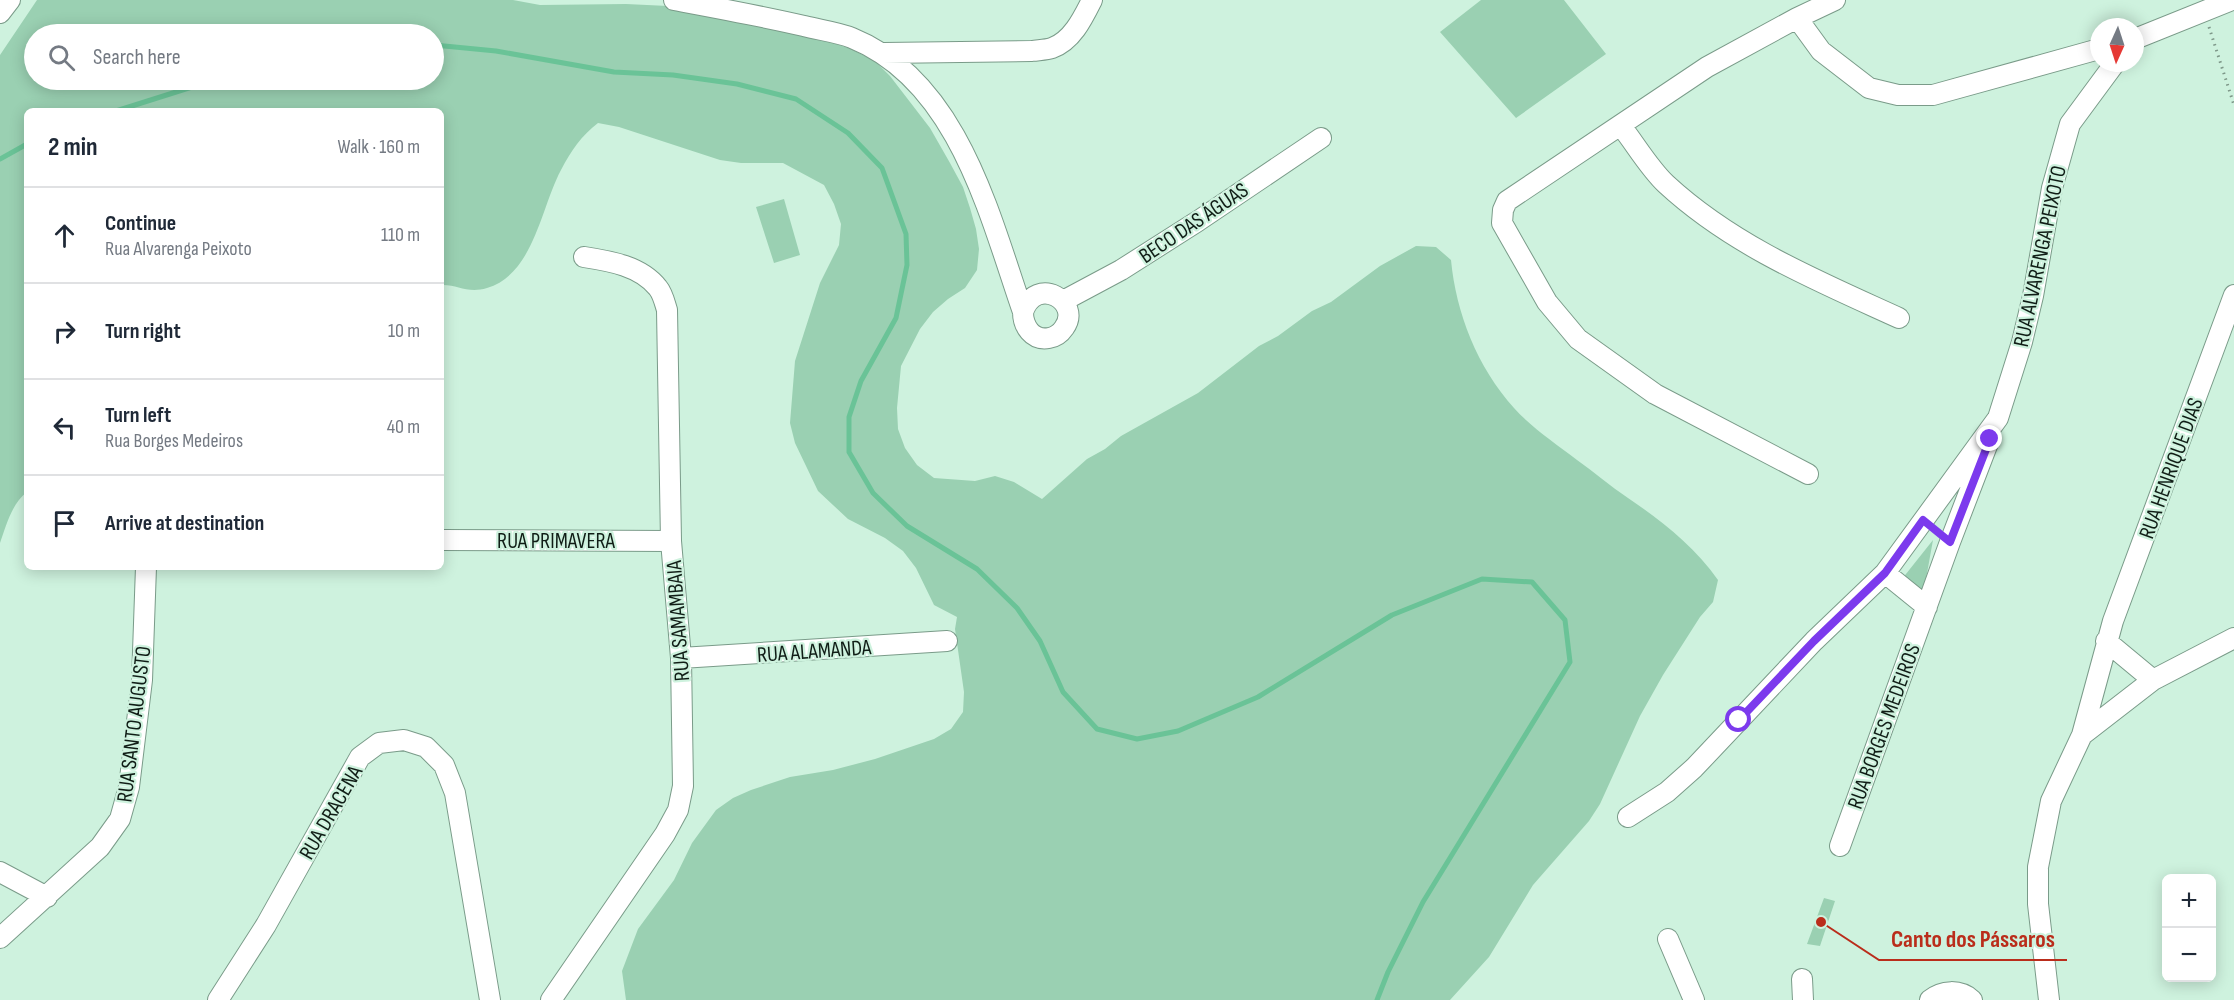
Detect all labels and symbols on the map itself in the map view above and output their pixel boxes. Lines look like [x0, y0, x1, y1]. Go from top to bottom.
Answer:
north arrow [2090, 18, 2144, 72]
street label: RUA ALVARENGA PEIXOTO [2008, 163, 2073, 350]
street label: BECO DAS ÁGUAS [1134, 177, 1254, 270]
street label: RUA HENRIQUE DIAS [2133, 394, 2209, 543]
route end [1976, 425, 2002, 451]
street label: RUA PRIMAVERA [497, 528, 615, 555]
street label: RUA SAMAMBAIA [661, 559, 696, 682]
street label: RUA ALAMANDA [756, 634, 873, 669]
street label: RUA BORGES MEDEIROS [1842, 640, 1927, 813]
street label: RUA SANTO AUGUSTO [111, 644, 157, 804]
route start [1725, 706, 1751, 732]
street label: RUA DRACENA [294, 760, 369, 865]
callout: Canto dos Pássaros [1879, 918, 2067, 960]
text: Canto dos Pássaros [1891, 925, 2055, 954]

